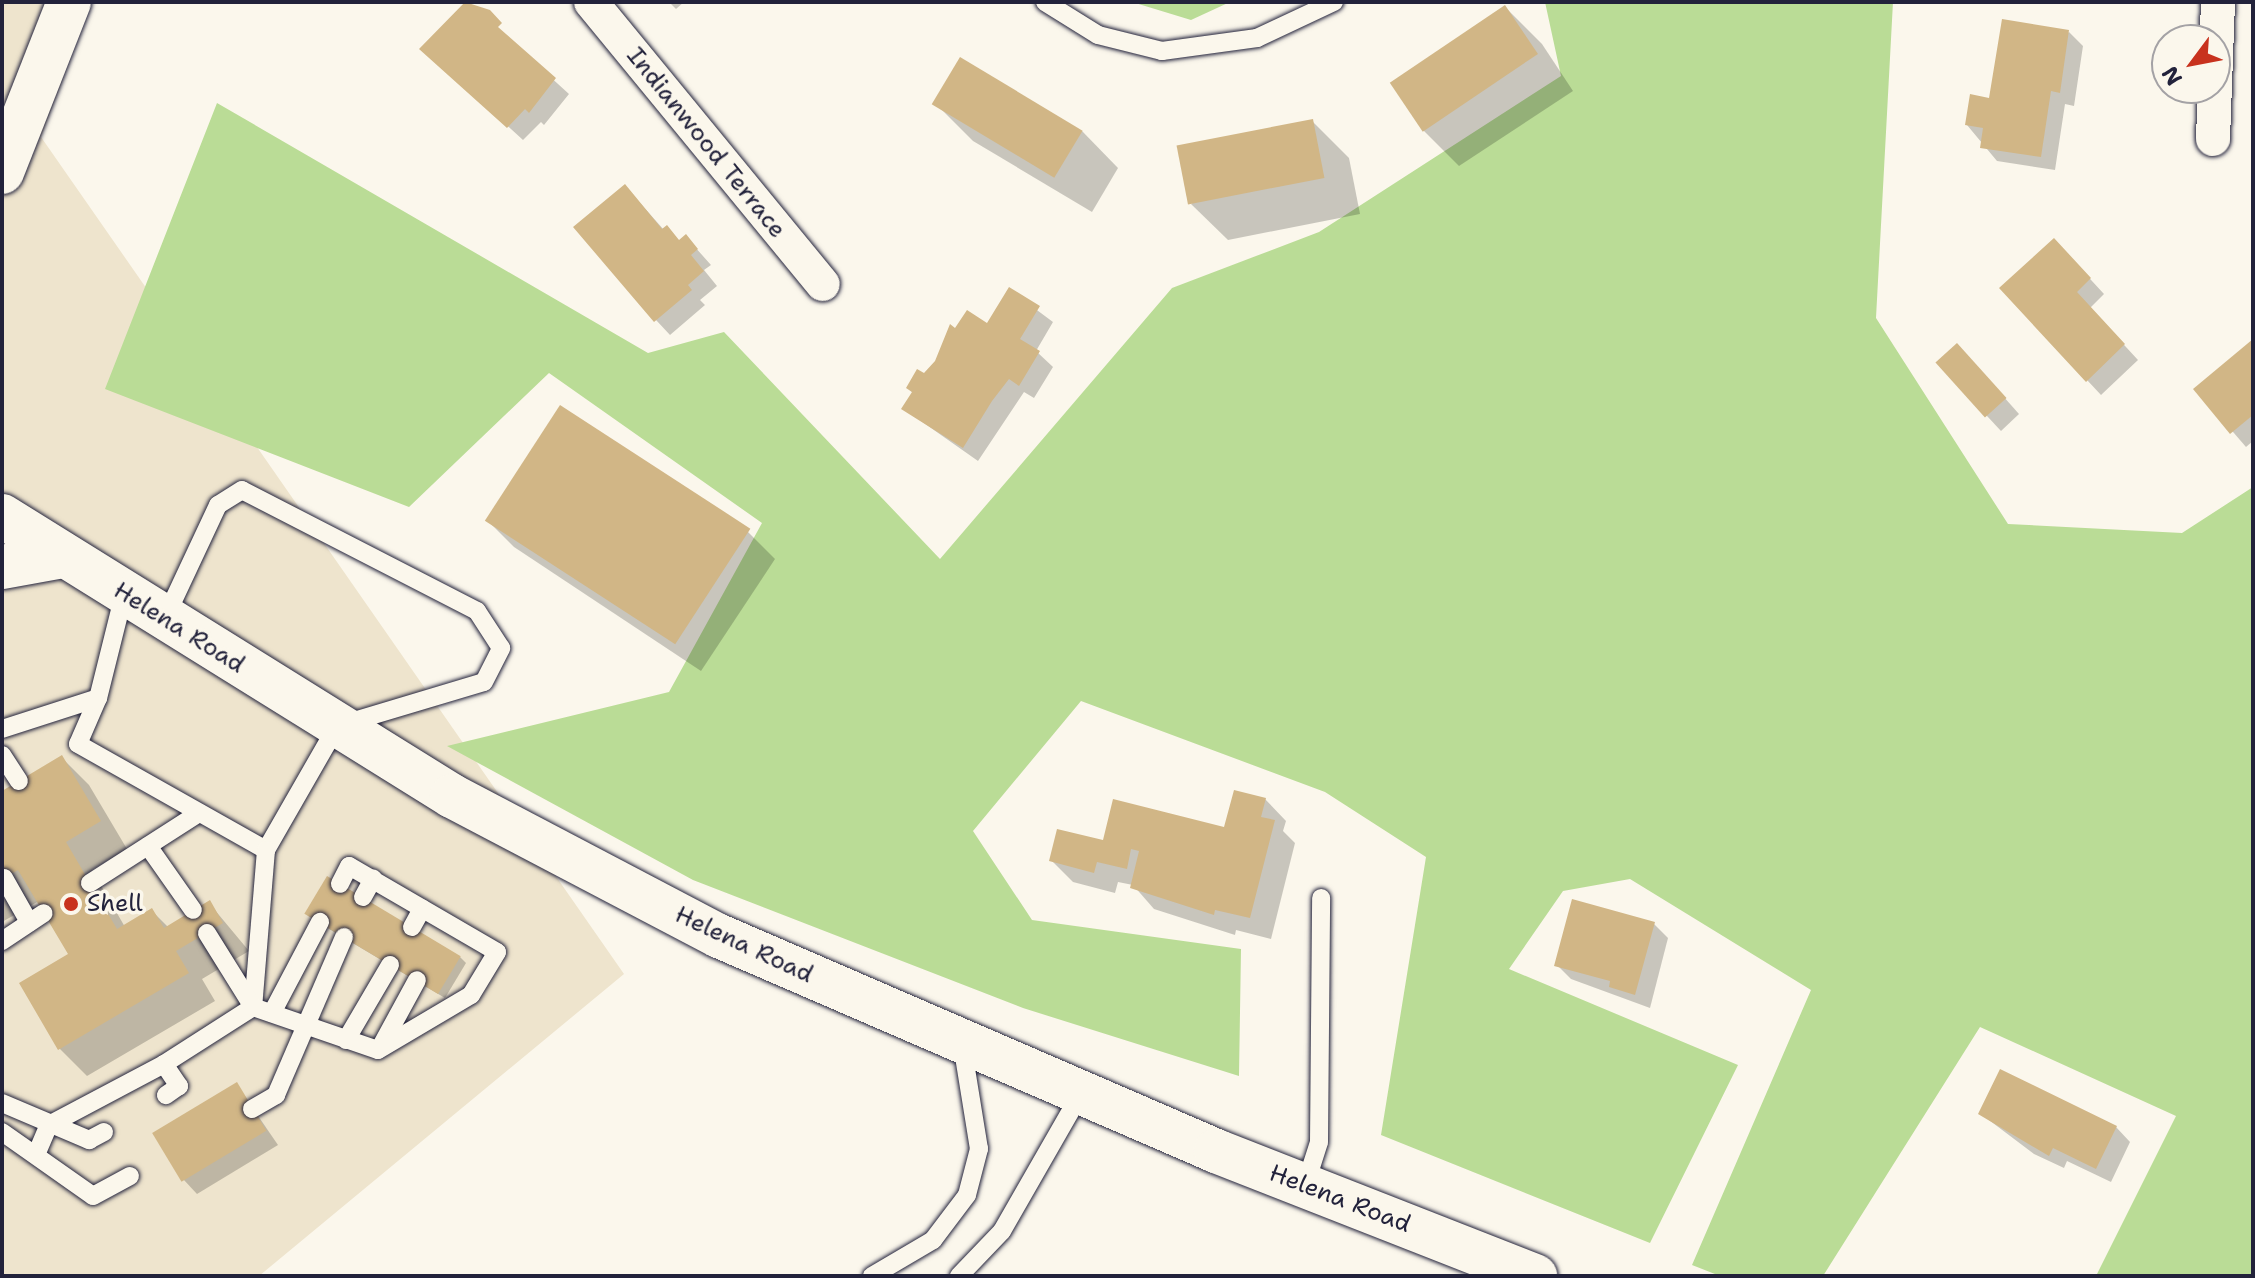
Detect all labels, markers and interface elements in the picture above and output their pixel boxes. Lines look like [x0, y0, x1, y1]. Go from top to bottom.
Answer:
north arrow [2151, 24, 2231, 104]
street label: Indianwood Terrace [620, 42, 792, 244]
text: N [2155, 61, 2189, 91]
street label: Helena Road [108, 576, 250, 680]
place label: Shell [87, 890, 143, 918]
marker: Shell [62, 895, 80, 913]
street label: Helena Road [670, 900, 818, 990]
street label: Helena Road [1265, 1159, 1415, 1239]

